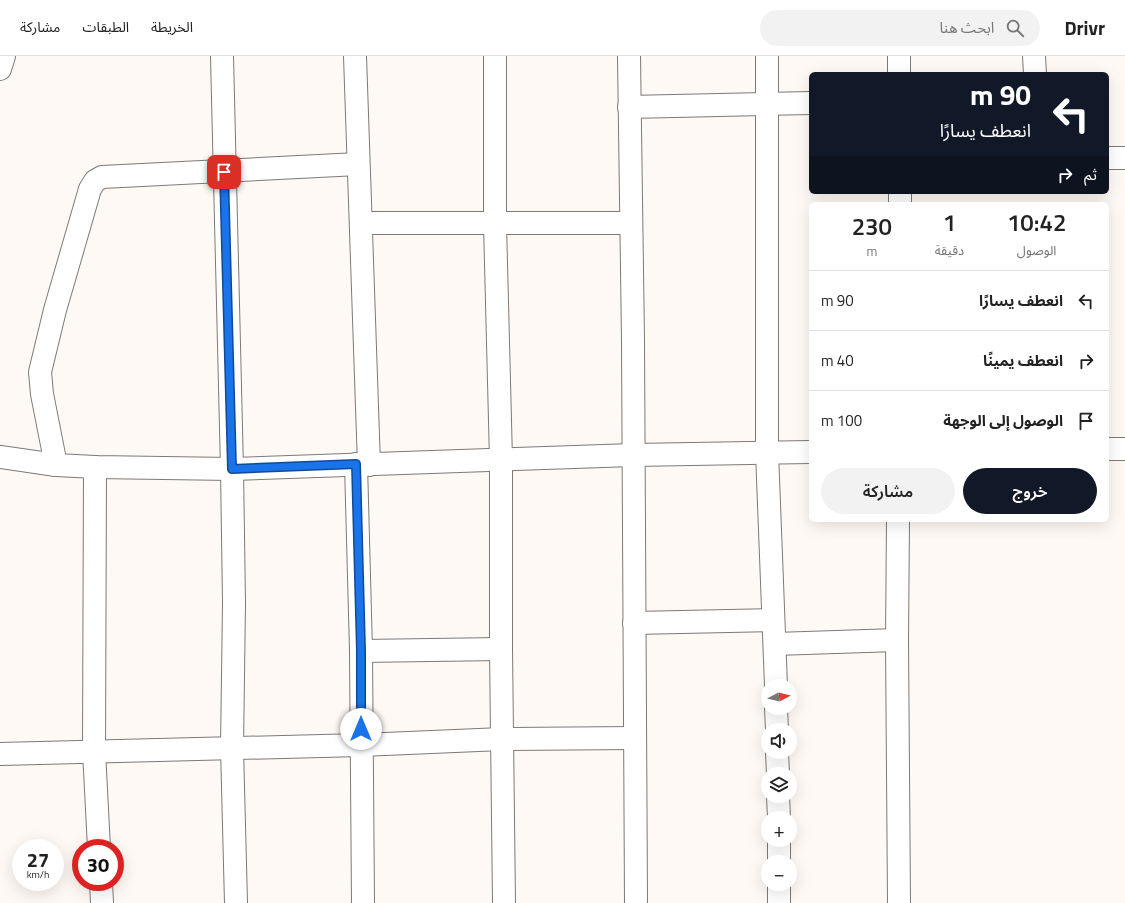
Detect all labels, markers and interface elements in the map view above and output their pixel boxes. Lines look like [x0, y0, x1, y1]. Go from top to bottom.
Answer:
search box [760, 10, 1040, 46]
text: Drivr [1064, 13, 1105, 42]
text: مشاركة [20, 16, 60, 37]
text: الطبقات [82, 16, 129, 37]
text: الخريطة [151, 16, 193, 37]
text: ابحث هنا [939, 16, 994, 39]
icon: search [1004, 17, 1026, 39]
text: 90 m [970, 73, 1031, 116]
icon: left [1045, 88, 1097, 140]
text: انعطف يسارًا [940, 117, 1031, 144]
pin [207, 155, 241, 189]
icon: arrive [213, 161, 235, 183]
text: ثم [1084, 163, 1097, 186]
icon: right [1054, 164, 1076, 186]
text: 1 [943, 204, 956, 240]
text: 10:42 [1007, 204, 1066, 240]
text: 230 [852, 208, 892, 244]
text: دقيقة [935, 240, 964, 260]
text: الوصول [1017, 240, 1056, 260]
text: m [866, 241, 877, 261]
text: 90 m [821, 289, 854, 312]
text: انعطف يسارًا [979, 289, 1063, 312]
icon: left [1075, 290, 1097, 312]
text: 40 m [821, 349, 854, 372]
text: انعطف يمينًا [983, 349, 1063, 372]
icon: right [1075, 350, 1097, 372]
text: 100 m [821, 409, 862, 432]
text: الوصول إلى الوجهة [943, 409, 1063, 432]
icon: arrive [1075, 410, 1097, 432]
button: مشاركة [821, 468, 955, 514]
button: خروج [963, 468, 1097, 514]
north arrow [761, 679, 797, 715]
map controls [761, 679, 797, 891]
position arrow [340, 708, 382, 750]
button: sound [761, 723, 797, 759]
button: layers [761, 767, 797, 803]
button: + [761, 811, 797, 847]
speed limit sign: 30 [72, 839, 124, 891]
text: 27 [27, 844, 49, 875]
button: − [761, 855, 797, 891]
text: km/h [27, 867, 49, 882]

